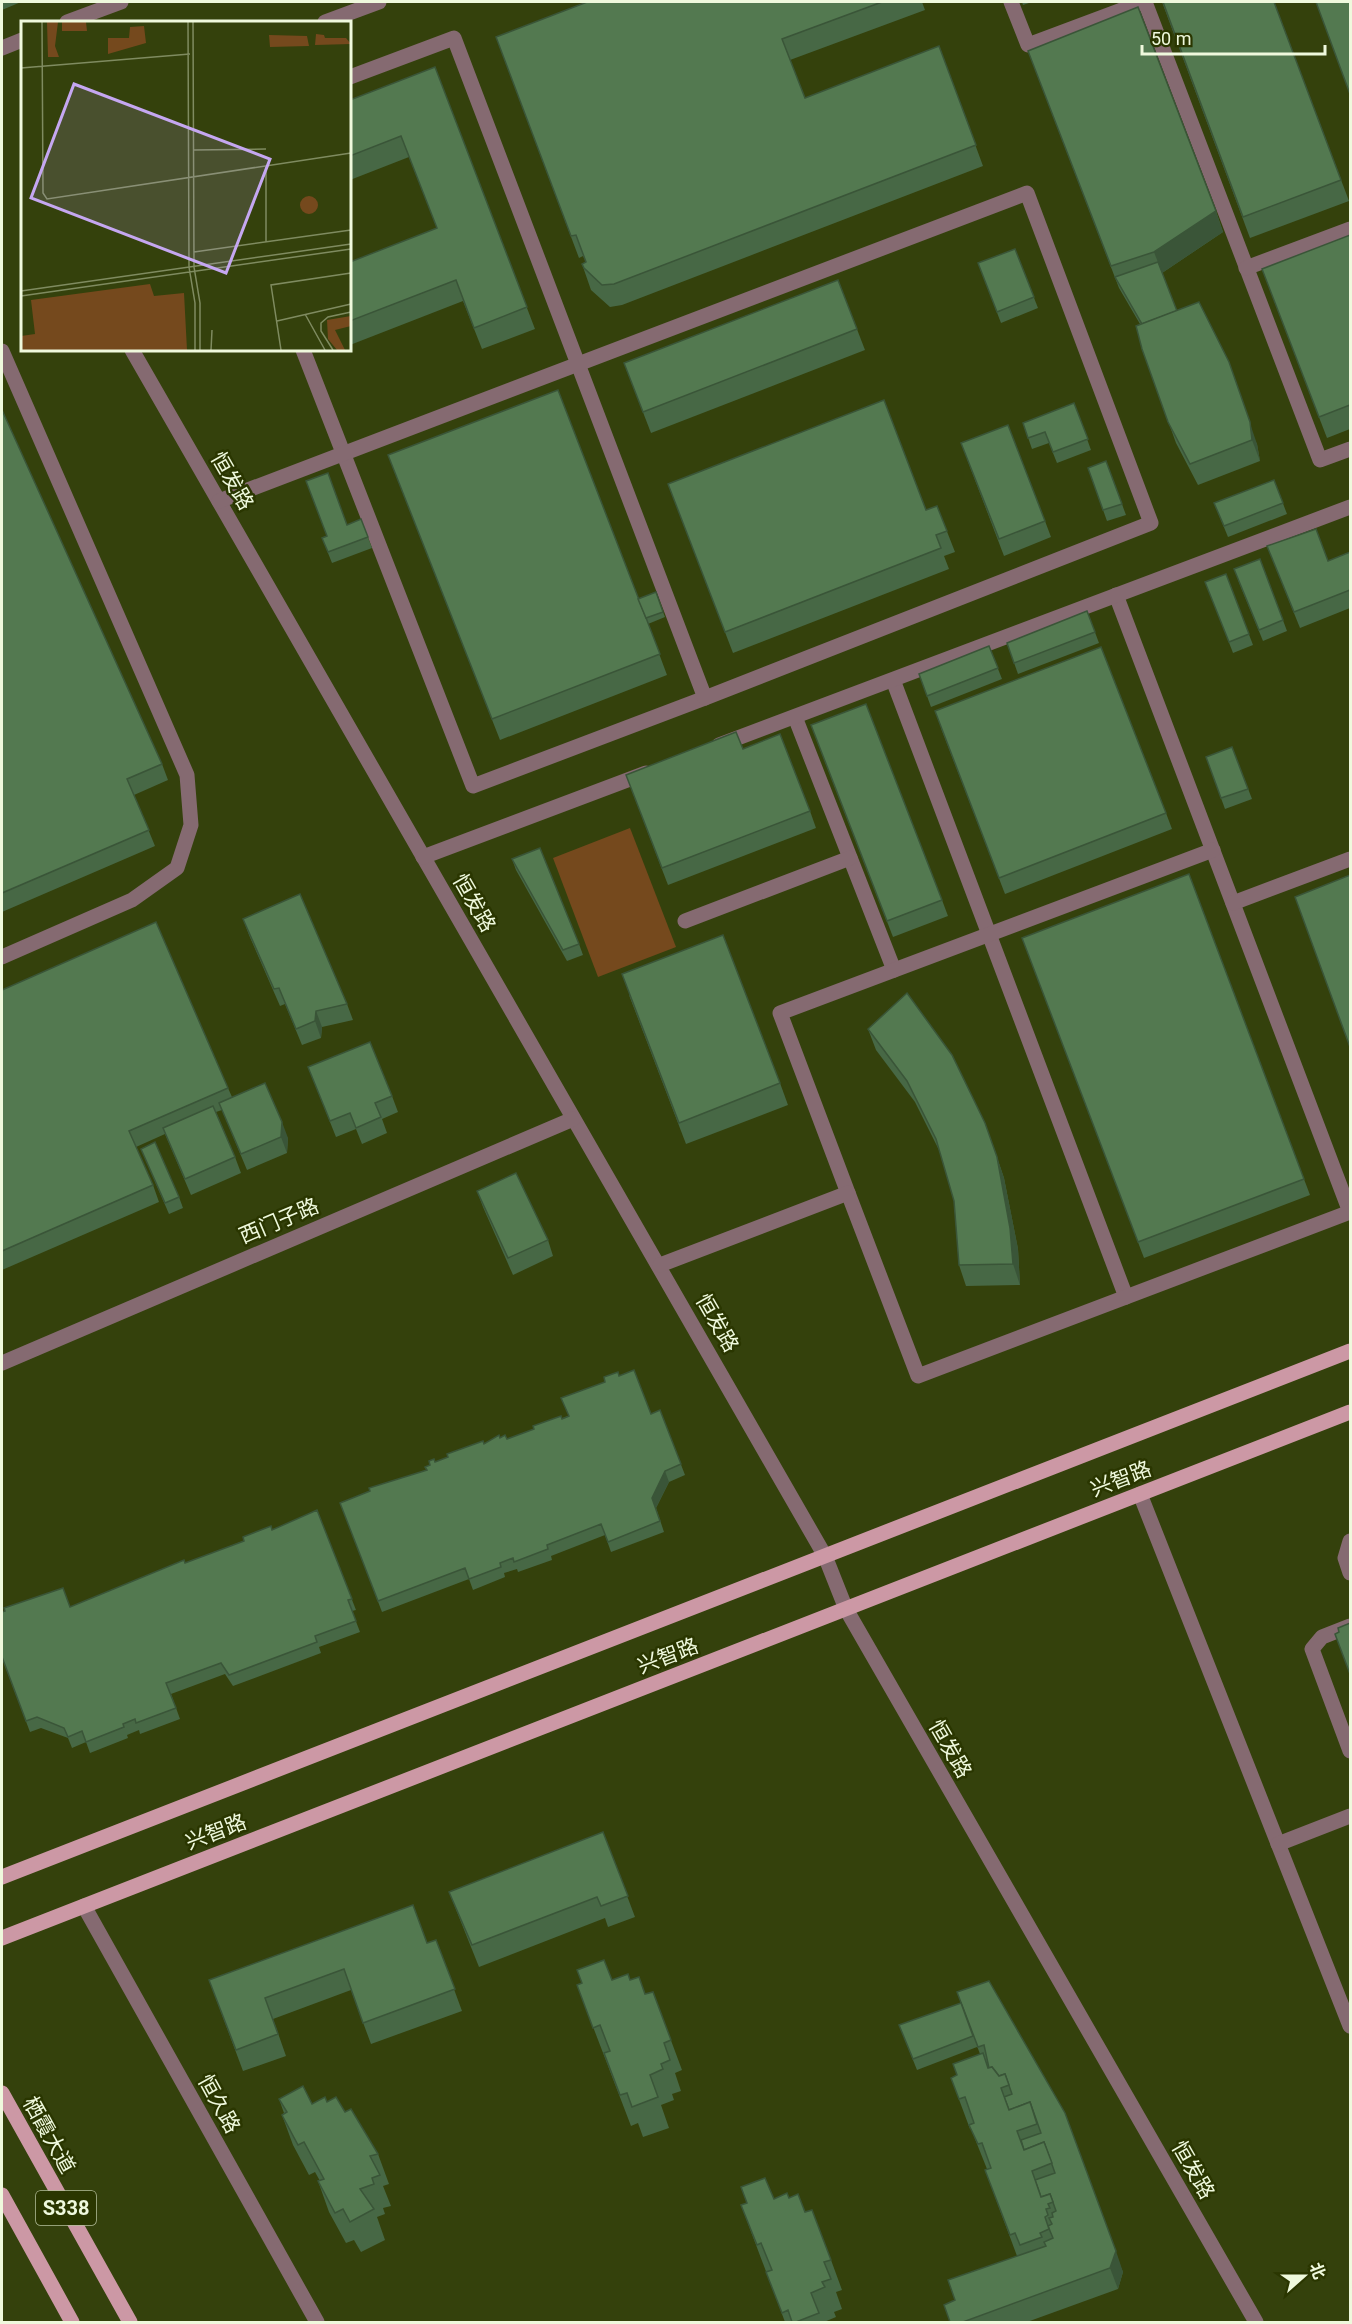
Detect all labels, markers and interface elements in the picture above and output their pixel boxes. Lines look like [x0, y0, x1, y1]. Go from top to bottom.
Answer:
scale bar [1142, 18, 1325, 56]
inset map [21, 21, 351, 351]
text: 50 m [1151, 28, 1191, 49]
street label: 恒发路 [206, 448, 258, 514]
street label: 恒发路 [448, 870, 500, 936]
street label: 西门子路 [236, 1194, 322, 1248]
street label: 恒发路 [691, 1290, 743, 1356]
street label: 兴智路 [1087, 1457, 1155, 1501]
street label: 兴智路 [634, 1634, 702, 1678]
street label: 恒发路 [924, 1716, 976, 1782]
street label: 兴智路 [182, 1810, 250, 1854]
street label: 恒久路 [193, 2071, 245, 2137]
street label: 栖霞大道 [18, 2092, 80, 2178]
street label: 恒发路 [1167, 2137, 1219, 2203]
road number: S338 [36, 2191, 96, 2225]
north arrow [1274, 2246, 1334, 2306]
text: 北 [1306, 2260, 1329, 2282]

